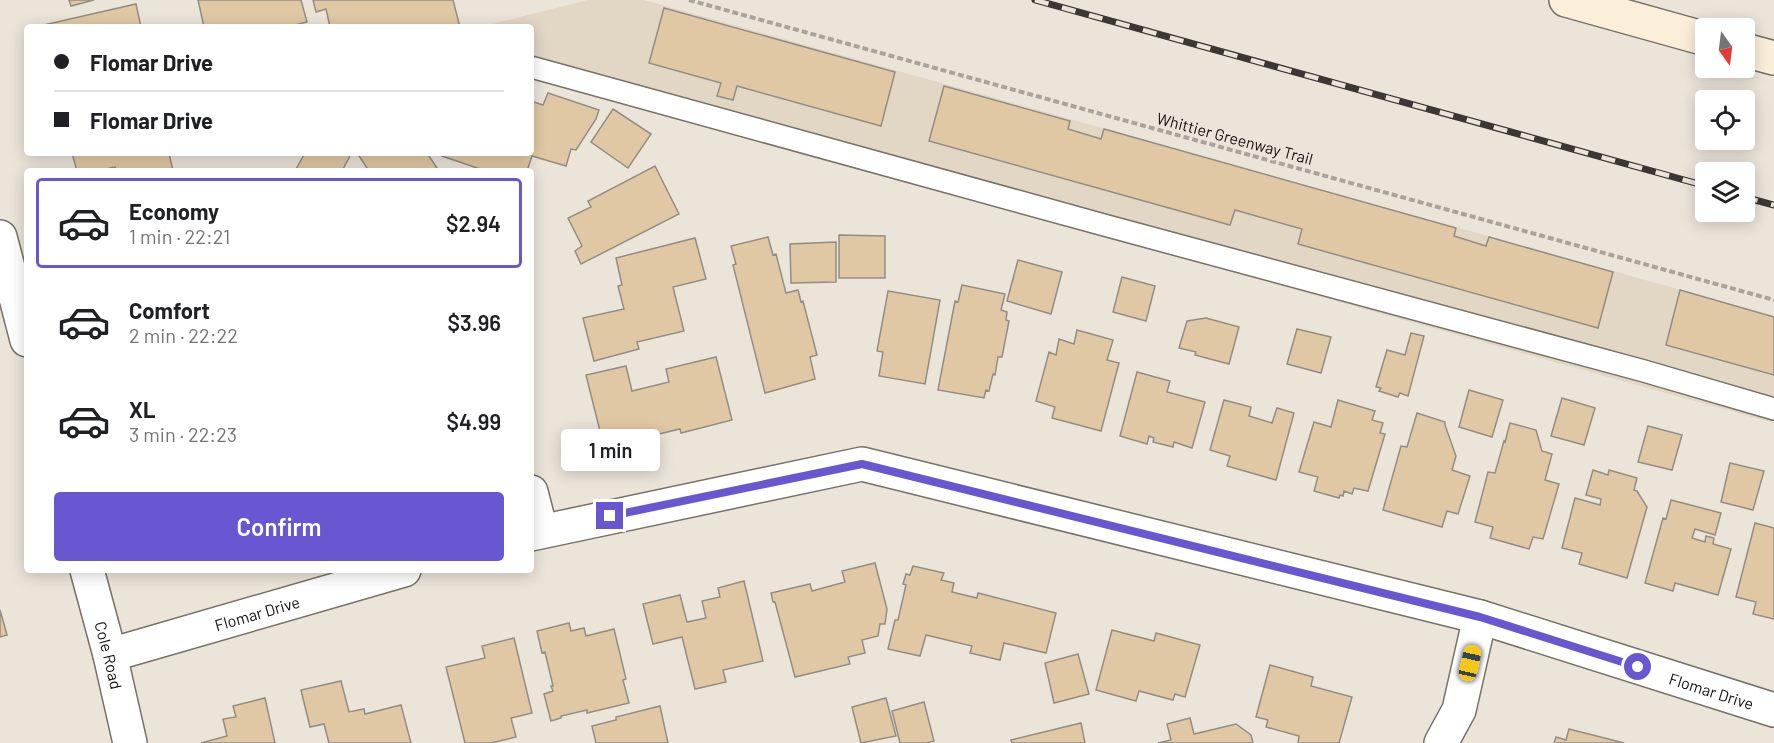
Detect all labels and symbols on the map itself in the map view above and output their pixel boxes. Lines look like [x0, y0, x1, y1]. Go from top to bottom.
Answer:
north arrow [1695, 18, 1755, 78]
street label: Whittier Greenway Trail [1155, 108, 1315, 168]
callout: 1 min [560, 429, 660, 471]
route end [596, 502, 623, 529]
street label: Flomar Drive [212, 591, 302, 634]
street label: Cole Road [92, 619, 127, 691]
car [1457, 643, 1483, 683]
route start [1624, 653, 1651, 680]
street label: Flomar Drive [1667, 668, 1756, 713]

